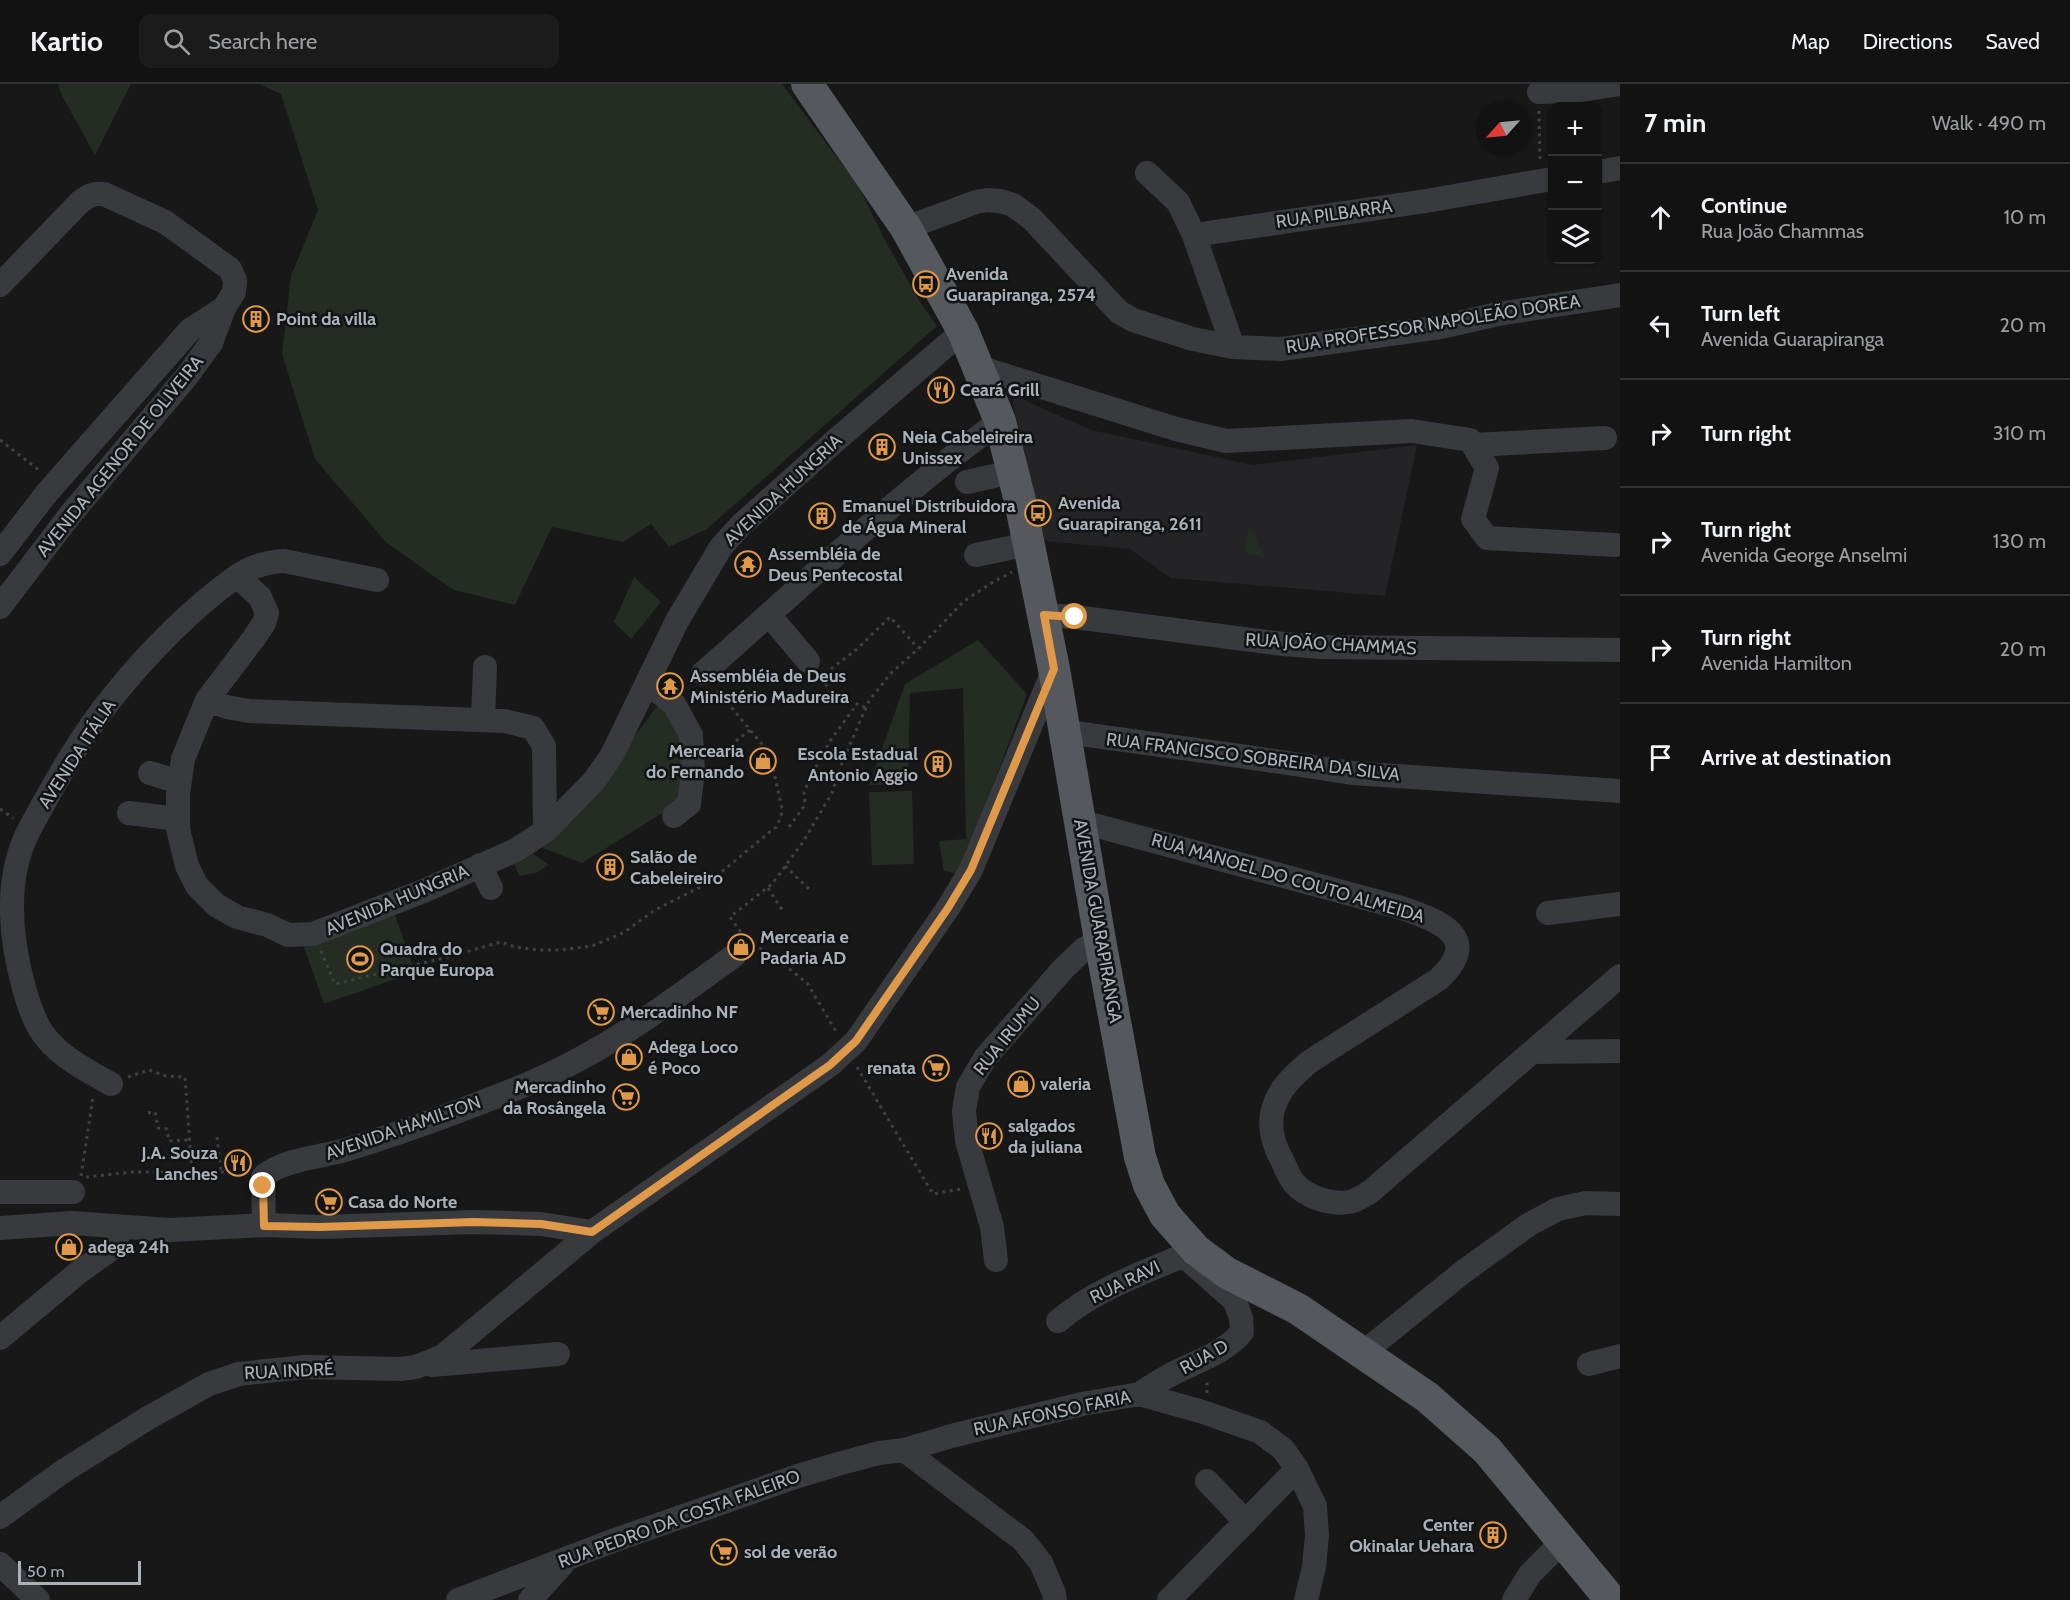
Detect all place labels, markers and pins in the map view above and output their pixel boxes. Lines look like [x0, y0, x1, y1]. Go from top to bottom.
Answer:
place label: Avenida Guarapiranga, 2574 [946, 263, 1096, 306]
bus stop icon: Avenida Guarapiranga, 2574 [911, 269, 941, 299]
building icon: Point da villa [241, 304, 271, 334]
place label: Point da villa [276, 308, 376, 330]
restaurant icon: Ceará Grill [926, 375, 956, 405]
place label: Ceará Grill [960, 379, 1040, 401]
place label: Neia Cabeleireira Unissex [902, 426, 1033, 469]
building icon: Neia Cabeleireira Unissex [867, 432, 897, 462]
place label: Avenida Guarapiranga, 2611 [1058, 492, 1202, 535]
place label: Emanuel Distribuidora de Água Mineral [842, 495, 1016, 538]
bus stop icon: Avenida Guarapiranga, 2611 [1023, 498, 1053, 528]
building icon: Emanuel Distribuidora de Água Mineral [807, 501, 837, 531]
place label: Assembléia de Deus Pentecostal [768, 543, 903, 586]
temple icon: Assembléia de Deus Pentecostal [733, 549, 763, 579]
place label: Assembléia de Deus Ministério Madureira [690, 665, 849, 708]
temple icon: Assembléia de Deus Ministério Madureira [655, 671, 685, 701]
place label: Mercearia do Fernando [646, 740, 744, 783]
place label: Escola Estadual Antonio Aggio [797, 743, 918, 786]
shop icon: Mercearia do Fernando [748, 746, 778, 776]
building icon: Escola Estadual Antonio Aggio [923, 749, 953, 779]
place label: Salão de Cabeleireiro [630, 846, 723, 889]
building icon: Salão de Cabeleireiro [595, 852, 625, 882]
place label: Mercearia e Padaria AD [760, 926, 849, 969]
shop icon: Mercearia e Padaria AD [726, 932, 756, 962]
place label: Quadra do Parque Europa [380, 938, 494, 981]
sports icon: Quadra do Parque Europa [345, 944, 375, 974]
supermarket icon: Mercadinho NF [586, 997, 616, 1027]
place label: Mercadinho NF [620, 1001, 738, 1023]
place label: Adega Loco é Poco [648, 1036, 738, 1079]
shop icon: Adega Loco é Poco [614, 1042, 644, 1072]
supermarket icon: renata [921, 1053, 951, 1083]
place label: renata [867, 1057, 916, 1079]
shop icon: valeria [1006, 1069, 1036, 1099]
place label: valeria [1040, 1073, 1091, 1095]
place label: Mercadinho da Rosângela [503, 1076, 606, 1119]
supermarket icon: Mercadinho da Rosângela [611, 1082, 641, 1112]
place label: salgados da juliana [1008, 1115, 1083, 1158]
restaurant icon: salgados da juliana [974, 1121, 1004, 1151]
place label: J.A. Souza Lanches [141, 1142, 218, 1185]
restaurant icon: J.A. Souza Lanches [223, 1148, 253, 1178]
supermarket icon: Casa do Norte [314, 1187, 344, 1217]
place label: Casa do Norte [348, 1191, 457, 1213]
shop icon: adega 24h [54, 1232, 84, 1262]
place label: adega 24h [88, 1236, 169, 1258]
place label: Center Okinalar Uehara [1349, 1514, 1474, 1557]
building icon: Center Okinalar Uehara [1478, 1520, 1508, 1550]
supermarket icon: sol de verão [709, 1537, 739, 1567]
place label: sol de verão [744, 1541, 837, 1563]

